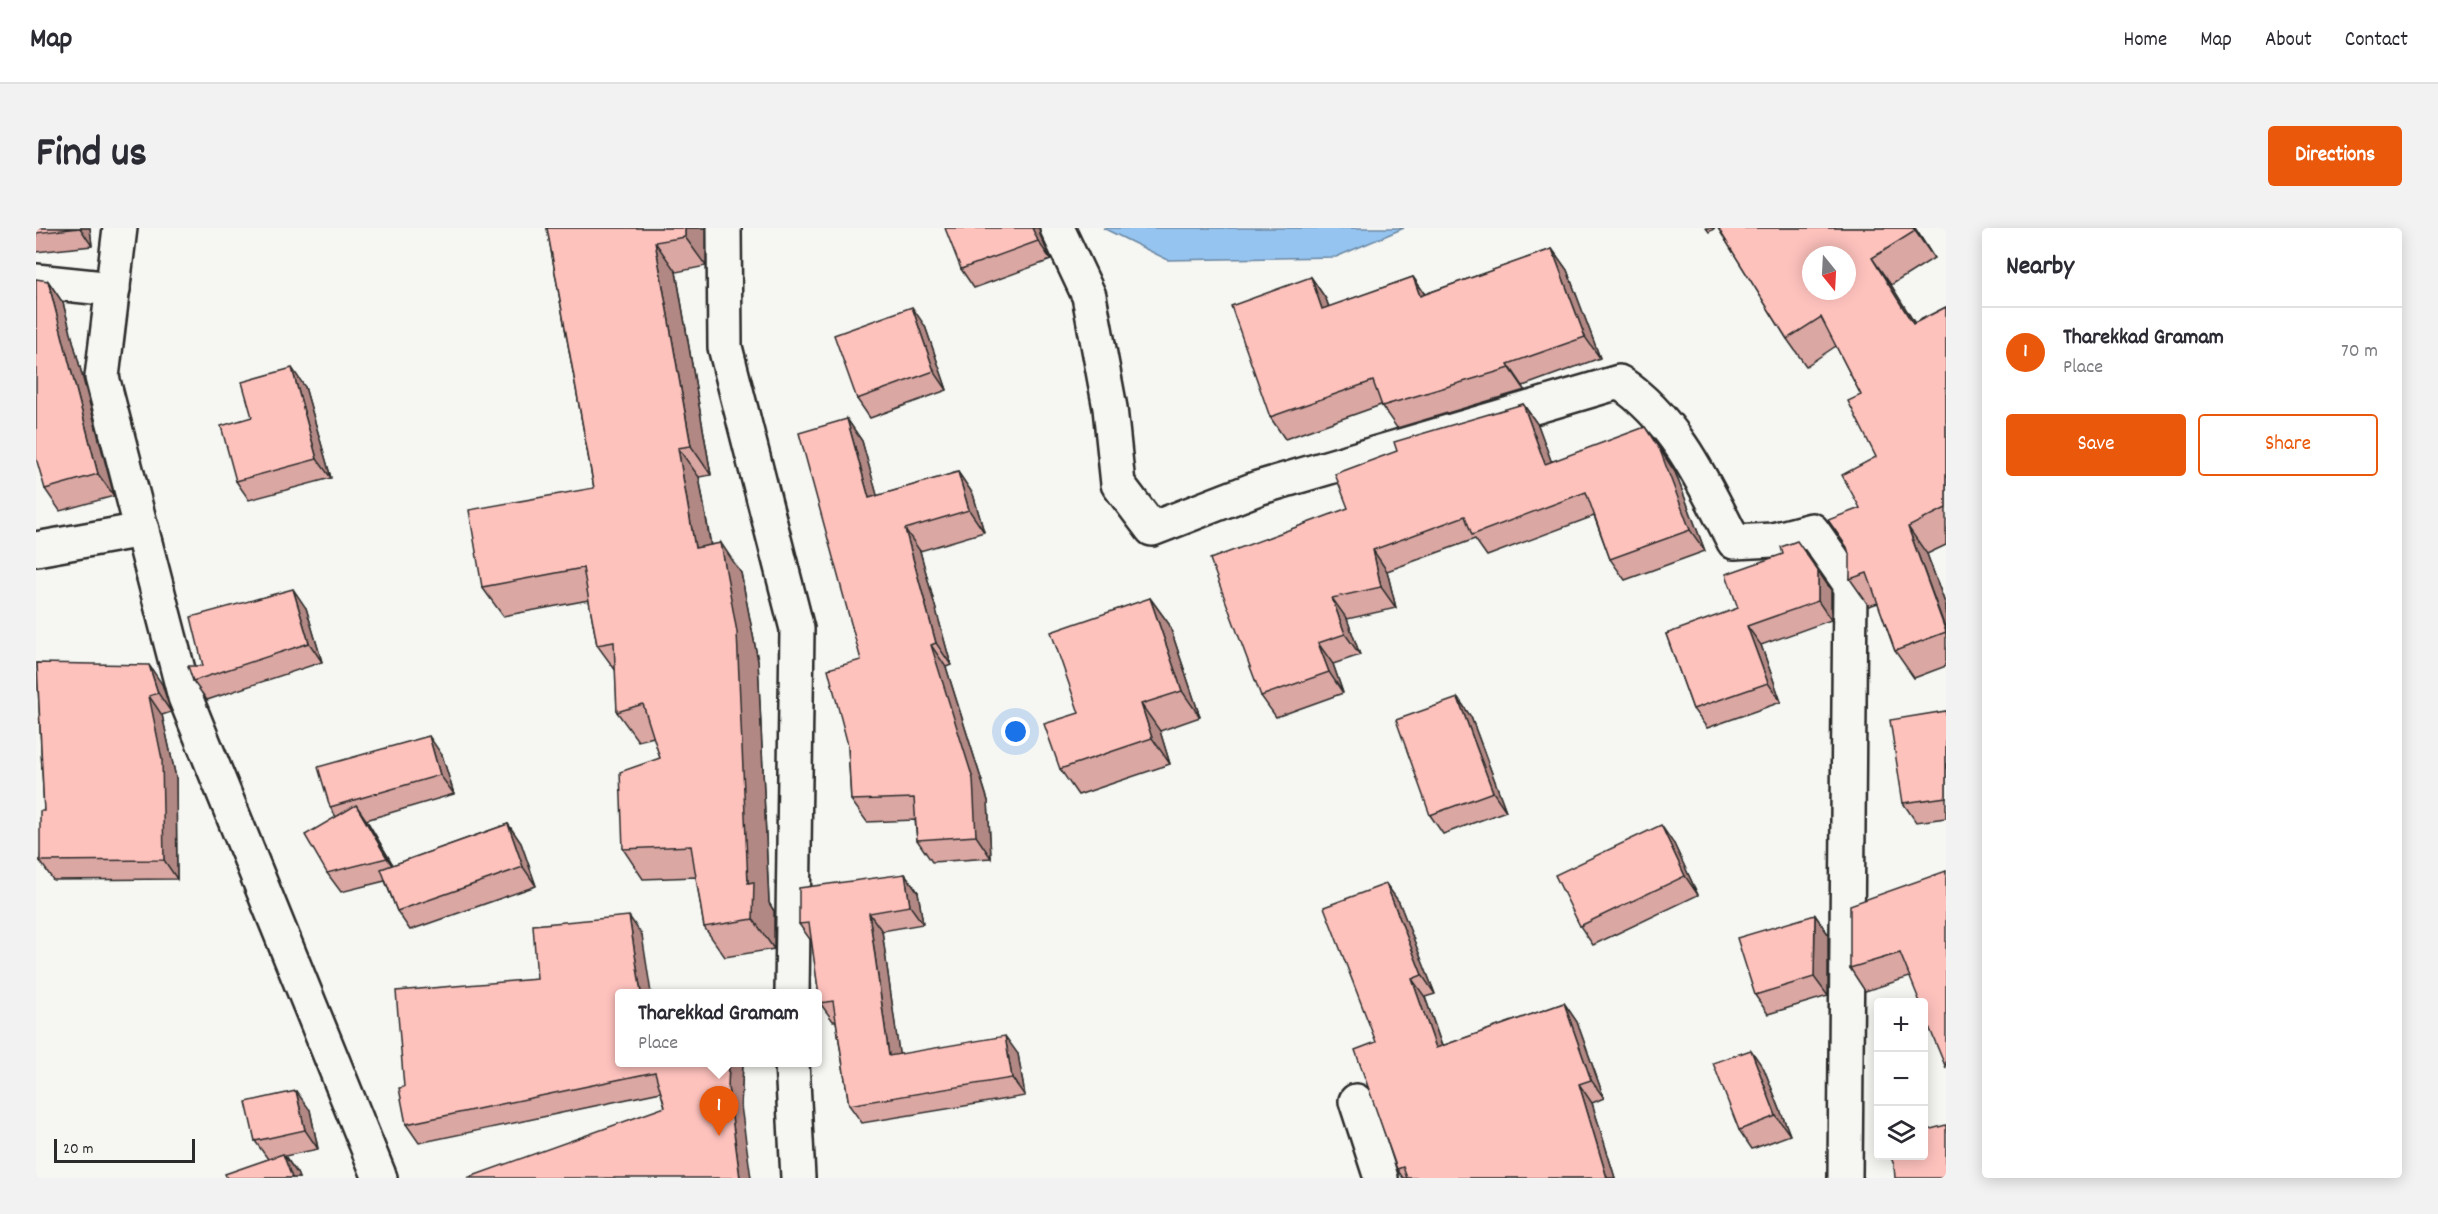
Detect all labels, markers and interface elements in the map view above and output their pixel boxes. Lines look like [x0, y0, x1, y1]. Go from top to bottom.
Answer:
text: Map [30, 21, 72, 61]
text: Home [2123, 26, 2167, 56]
text: Map [2200, 26, 2232, 56]
text: About [2265, 26, 2312, 56]
text: Contact [2345, 26, 2408, 56]
text: Find us [36, 126, 147, 186]
button: Directions [2268, 126, 2402, 186]
north arrow [1802, 246, 1856, 300]
text: Nearby [2006, 249, 2074, 286]
text: Tharekkad Gramam [2063, 323, 2224, 354]
text: 1 [2023, 338, 2028, 366]
text: 70 m [2341, 338, 2378, 366]
text: Place [2063, 354, 2103, 382]
button: Save [2006, 414, 2186, 476]
button: Share [2198, 414, 2378, 476]
your location [1001, 717, 1030, 746]
popup [615, 989, 822, 1067]
map controls [1874, 998, 1928, 1160]
button: + [1874, 998, 1928, 1052]
text: Tharekkad Gramam [638, 999, 799, 1030]
text: Place [638, 1030, 678, 1058]
button: − [1874, 1052, 1928, 1106]
pin: 1 [700, 1086, 738, 1136]
button: layers [1874, 1106, 1928, 1160]
scale bar [54, 1136, 195, 1164]
text: 20 m [63, 1138, 93, 1161]

